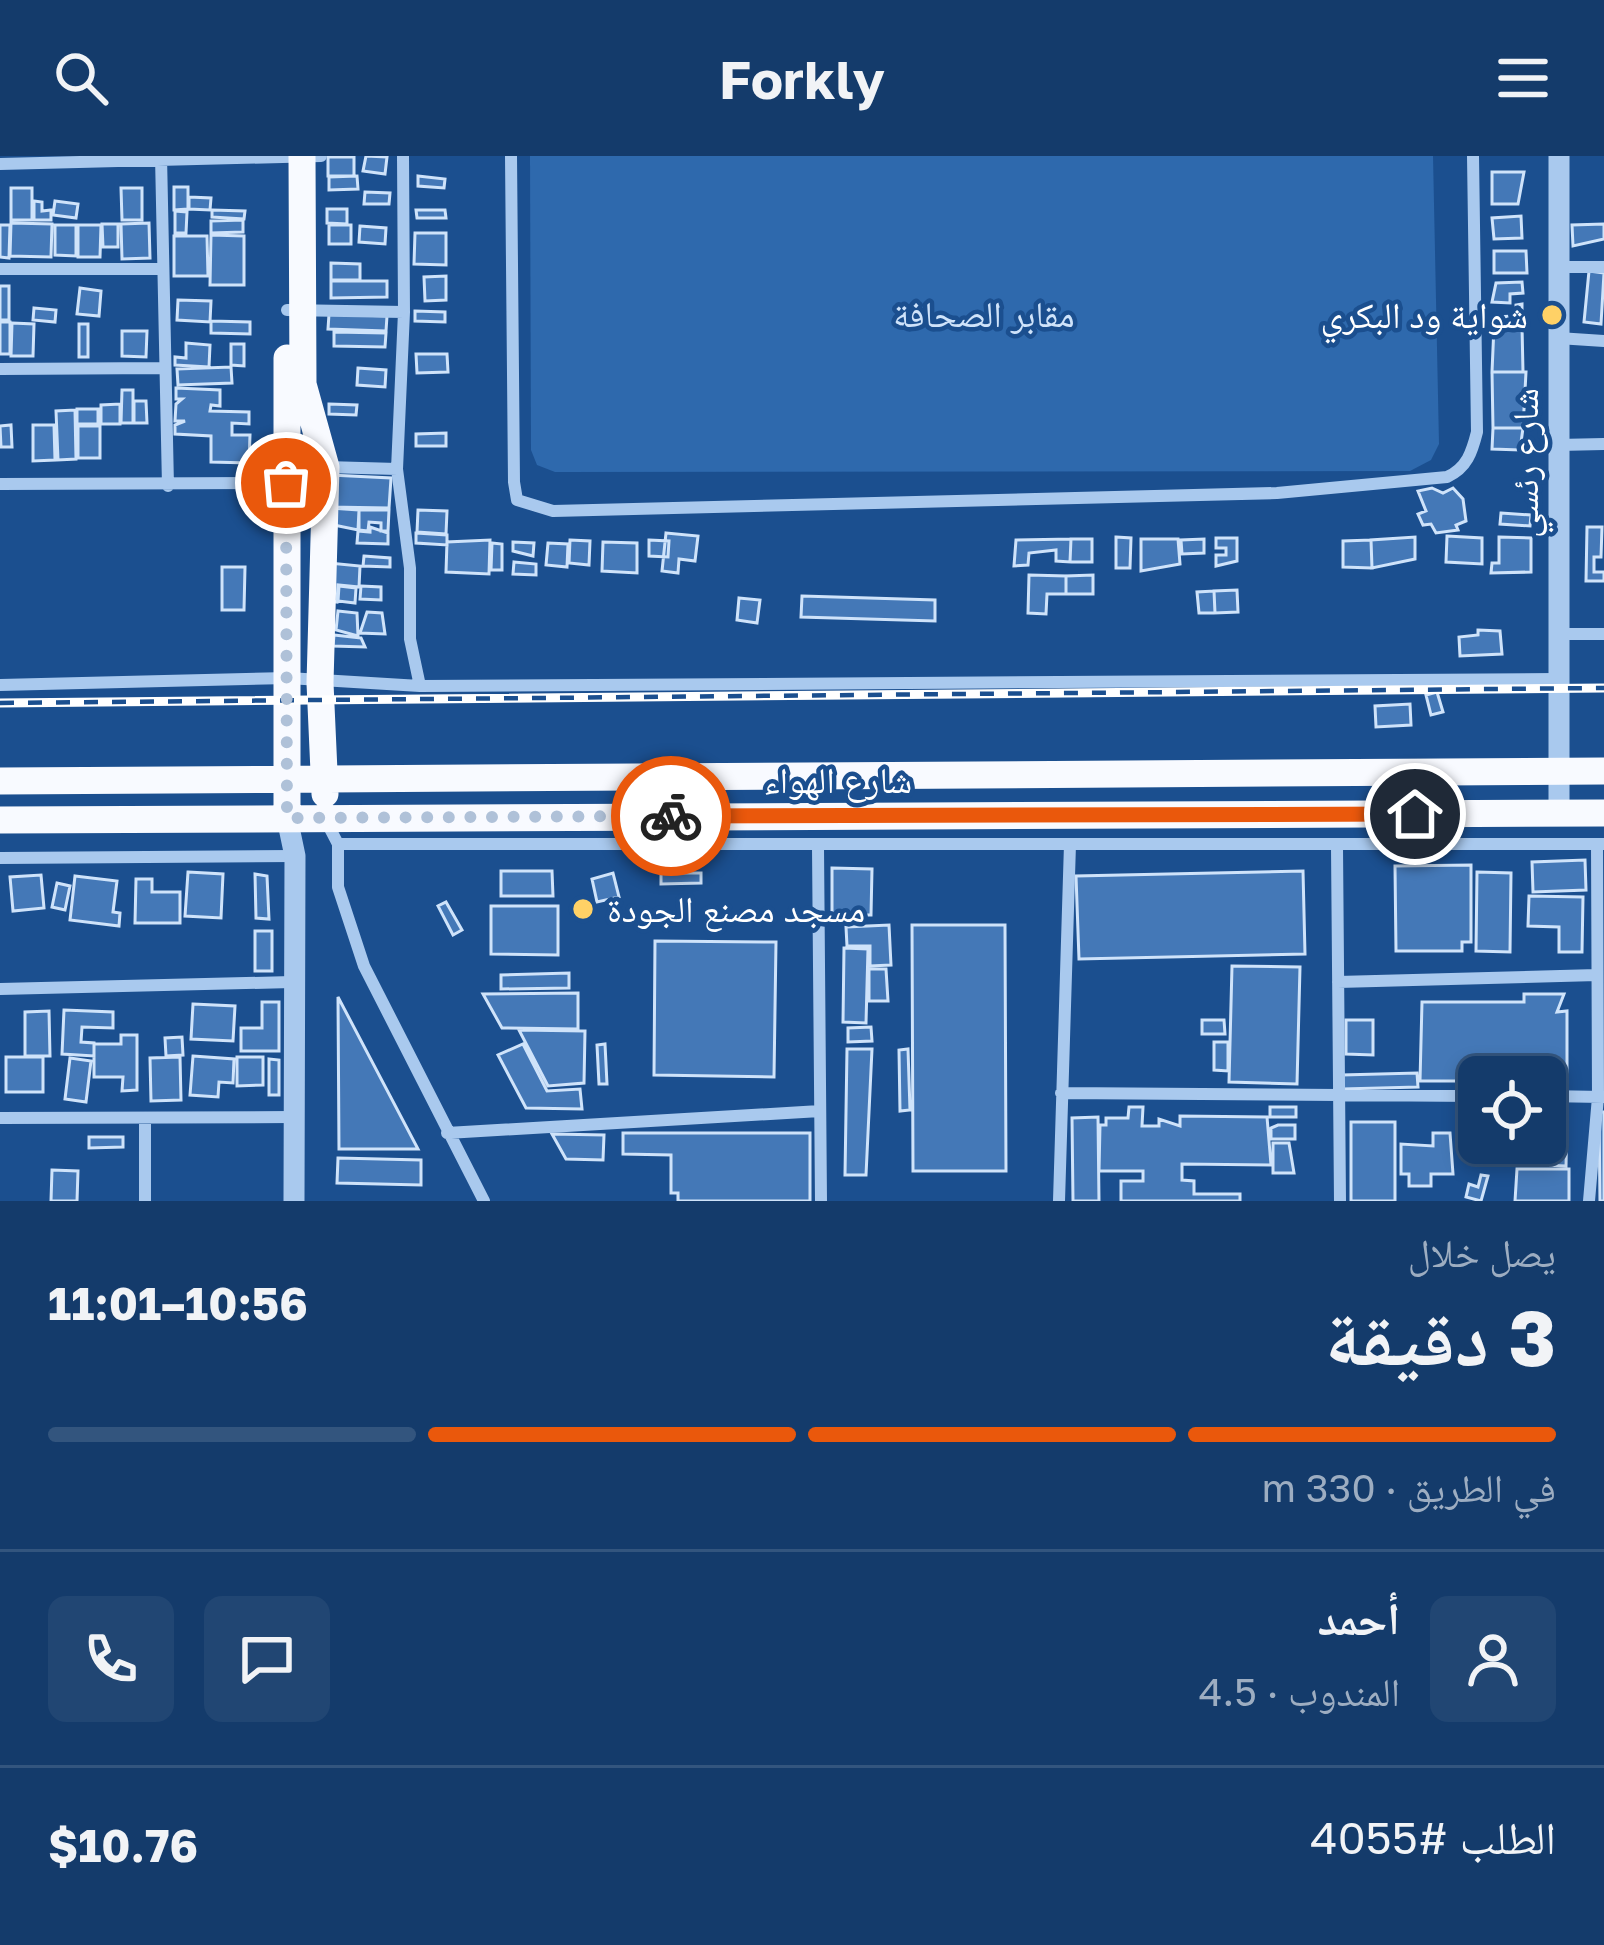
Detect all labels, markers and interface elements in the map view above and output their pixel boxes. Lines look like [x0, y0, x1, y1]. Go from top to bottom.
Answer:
icon: search [48, 45, 114, 111]
icon: menu [1490, 45, 1556, 111]
text: Forkly [719, 46, 885, 111]
park label: مقابر الصحافة [893, 292, 1075, 335]
place label: شواية ود البكري [1320, 293, 1528, 344]
marker: شواية ود البكري [1539, 302, 1565, 328]
street label: شارع رئسي [1503, 388, 1554, 538]
pin [235, 432, 337, 534]
icon: bag [253, 450, 319, 516]
courier [611, 756, 731, 876]
street label: شارع الهواء [764, 758, 912, 803]
pin [1364, 763, 1466, 865]
icon: home [1382, 781, 1448, 847]
icon: bike [638, 783, 704, 849]
place label: مسجد مصنع الجودة [607, 887, 865, 932]
marker: مسجد مصنع الجودة [570, 896, 596, 922]
map controls [1458, 1056, 1566, 1164]
button: locate [1458, 1056, 1566, 1164]
text: يصل خلال [1408, 1229, 1556, 1276]
text: 10:56–11:01 [48, 1276, 308, 1330]
text: 3 دقيقة [1325, 1290, 1556, 1383]
text: في الطريق · 330 m [1262, 1464, 1556, 1511]
text: أحمد [1318, 1591, 1400, 1645]
button: phone [48, 1596, 174, 1722]
button: chat [204, 1596, 330, 1722]
button: person [1430, 1596, 1556, 1722]
text: المندوب · 4.5 [1199, 1668, 1400, 1715]
text: الطلب #4055 [1310, 1810, 1556, 1864]
text: $10.76 [48, 1818, 198, 1872]

